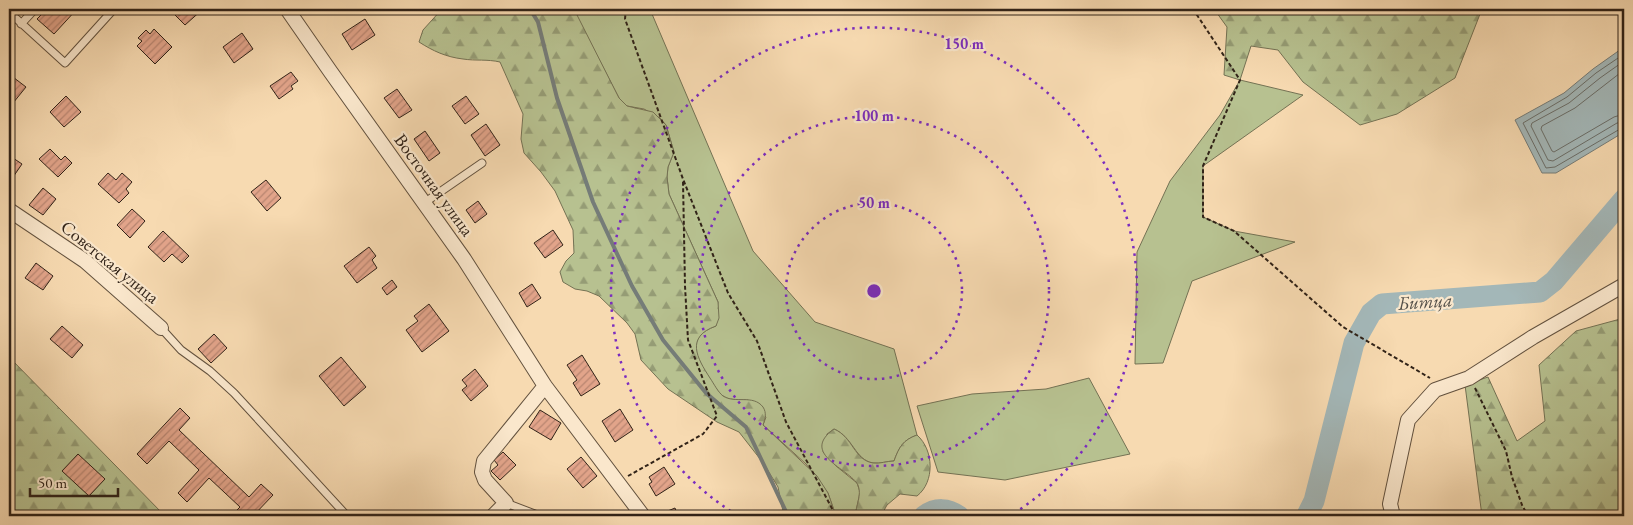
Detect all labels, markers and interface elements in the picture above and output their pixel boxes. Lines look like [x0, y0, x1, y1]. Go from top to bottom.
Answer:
text: 150 m [944, 34, 984, 53]
text: 100 m [854, 106, 894, 125]
street label: Восточная улица [389, 129, 480, 241]
text: 50 m [858, 193, 890, 212]
street label: Советская улица [56, 215, 165, 309]
centre of rings [865, 282, 883, 300]
water label: Битца [1396, 287, 1453, 316]
scale bar [30, 465, 118, 497]
text: 50 m [38, 473, 67, 492]

